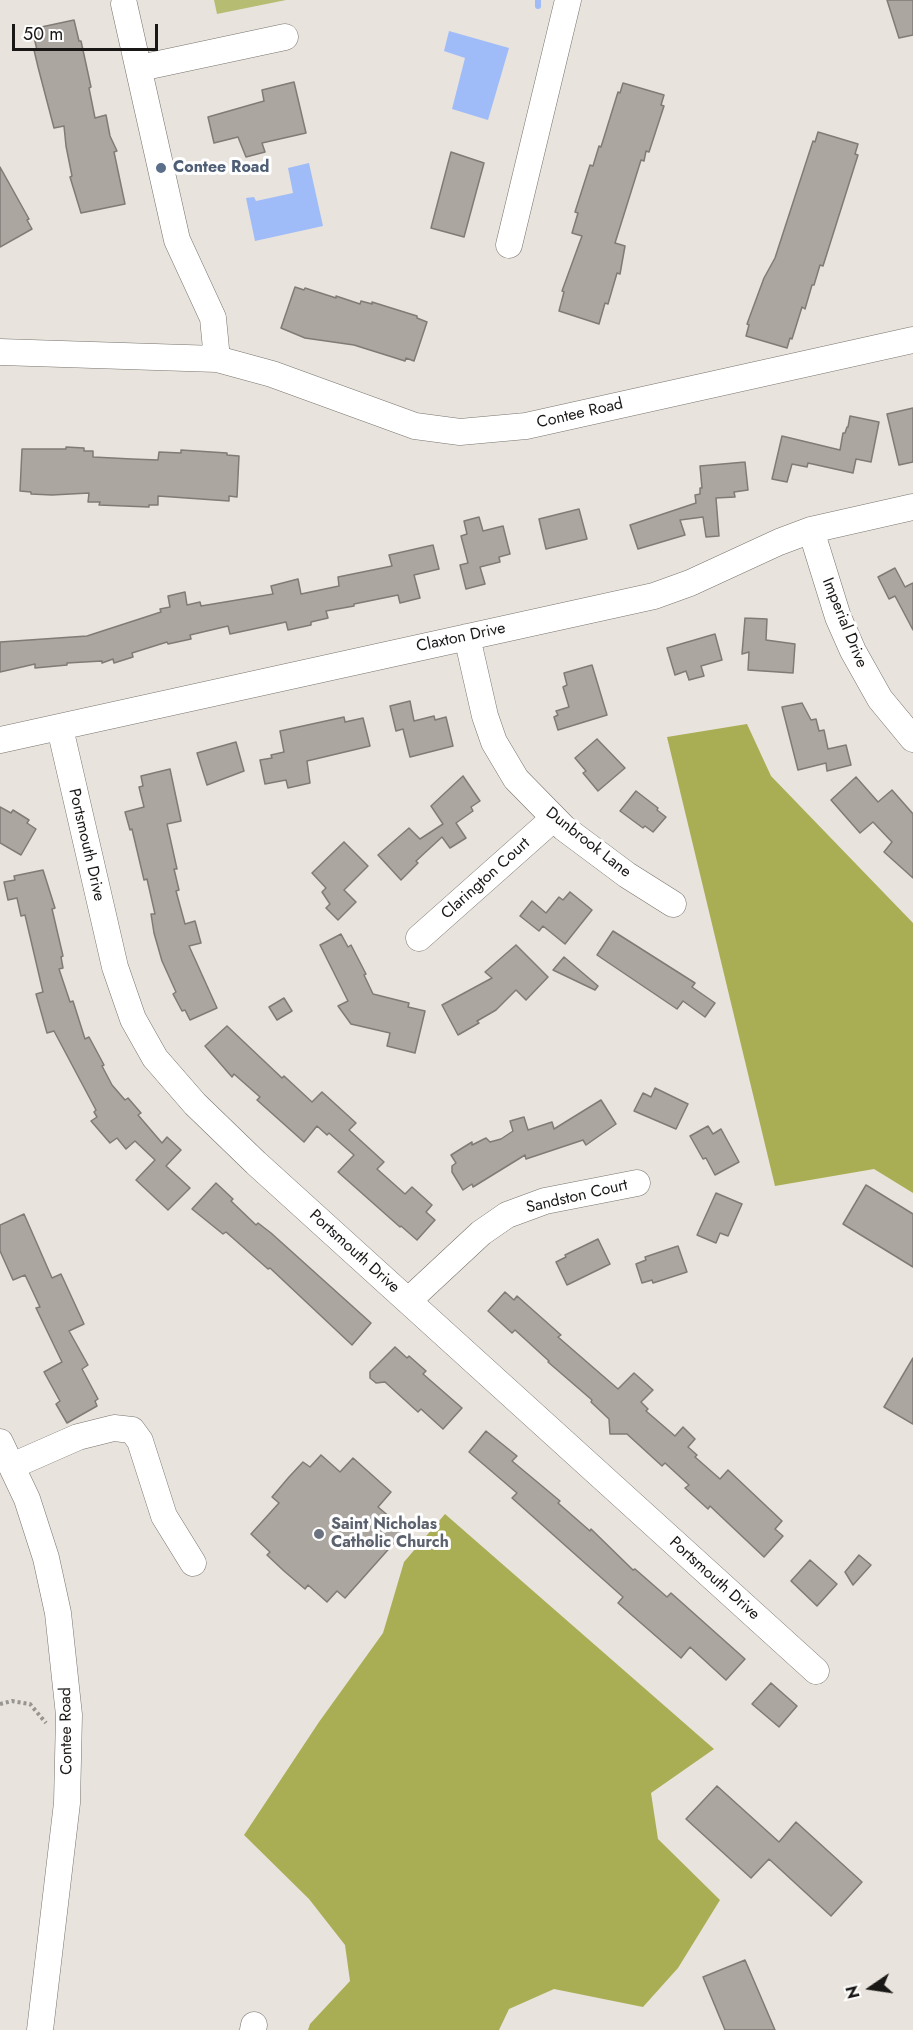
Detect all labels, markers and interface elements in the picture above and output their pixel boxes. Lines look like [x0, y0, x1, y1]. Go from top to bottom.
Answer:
scale bar [15, 12, 160, 50]
text: 50 m [23, 21, 63, 47]
place label: Contee Road [173, 158, 269, 178]
marker: Contee Road [154, 161, 168, 175]
street label: Contee Road [535, 395, 625, 433]
street label: Imperial Drive [817, 575, 871, 671]
street label: Claxton Drive [415, 619, 507, 657]
street label: Portsmouth Drive [64, 787, 108, 903]
street label: Dunbrook Lane [542, 804, 634, 882]
street label: Clarington Court [438, 834, 534, 924]
street label: Sandston Court [524, 1176, 630, 1218]
street label: Portsmouth Drive [305, 1206, 403, 1298]
place label: Saint Nicholas Catholic Church [331, 1515, 449, 1553]
marker: Saint Nicholas Catholic Church [312, 1527, 326, 1541]
street label: Portsmouth Drive [665, 1533, 763, 1625]
street label: Contee Road [57, 1687, 77, 1775]
north arrow [841, 1958, 901, 2018]
text: N [840, 1983, 866, 2001]

